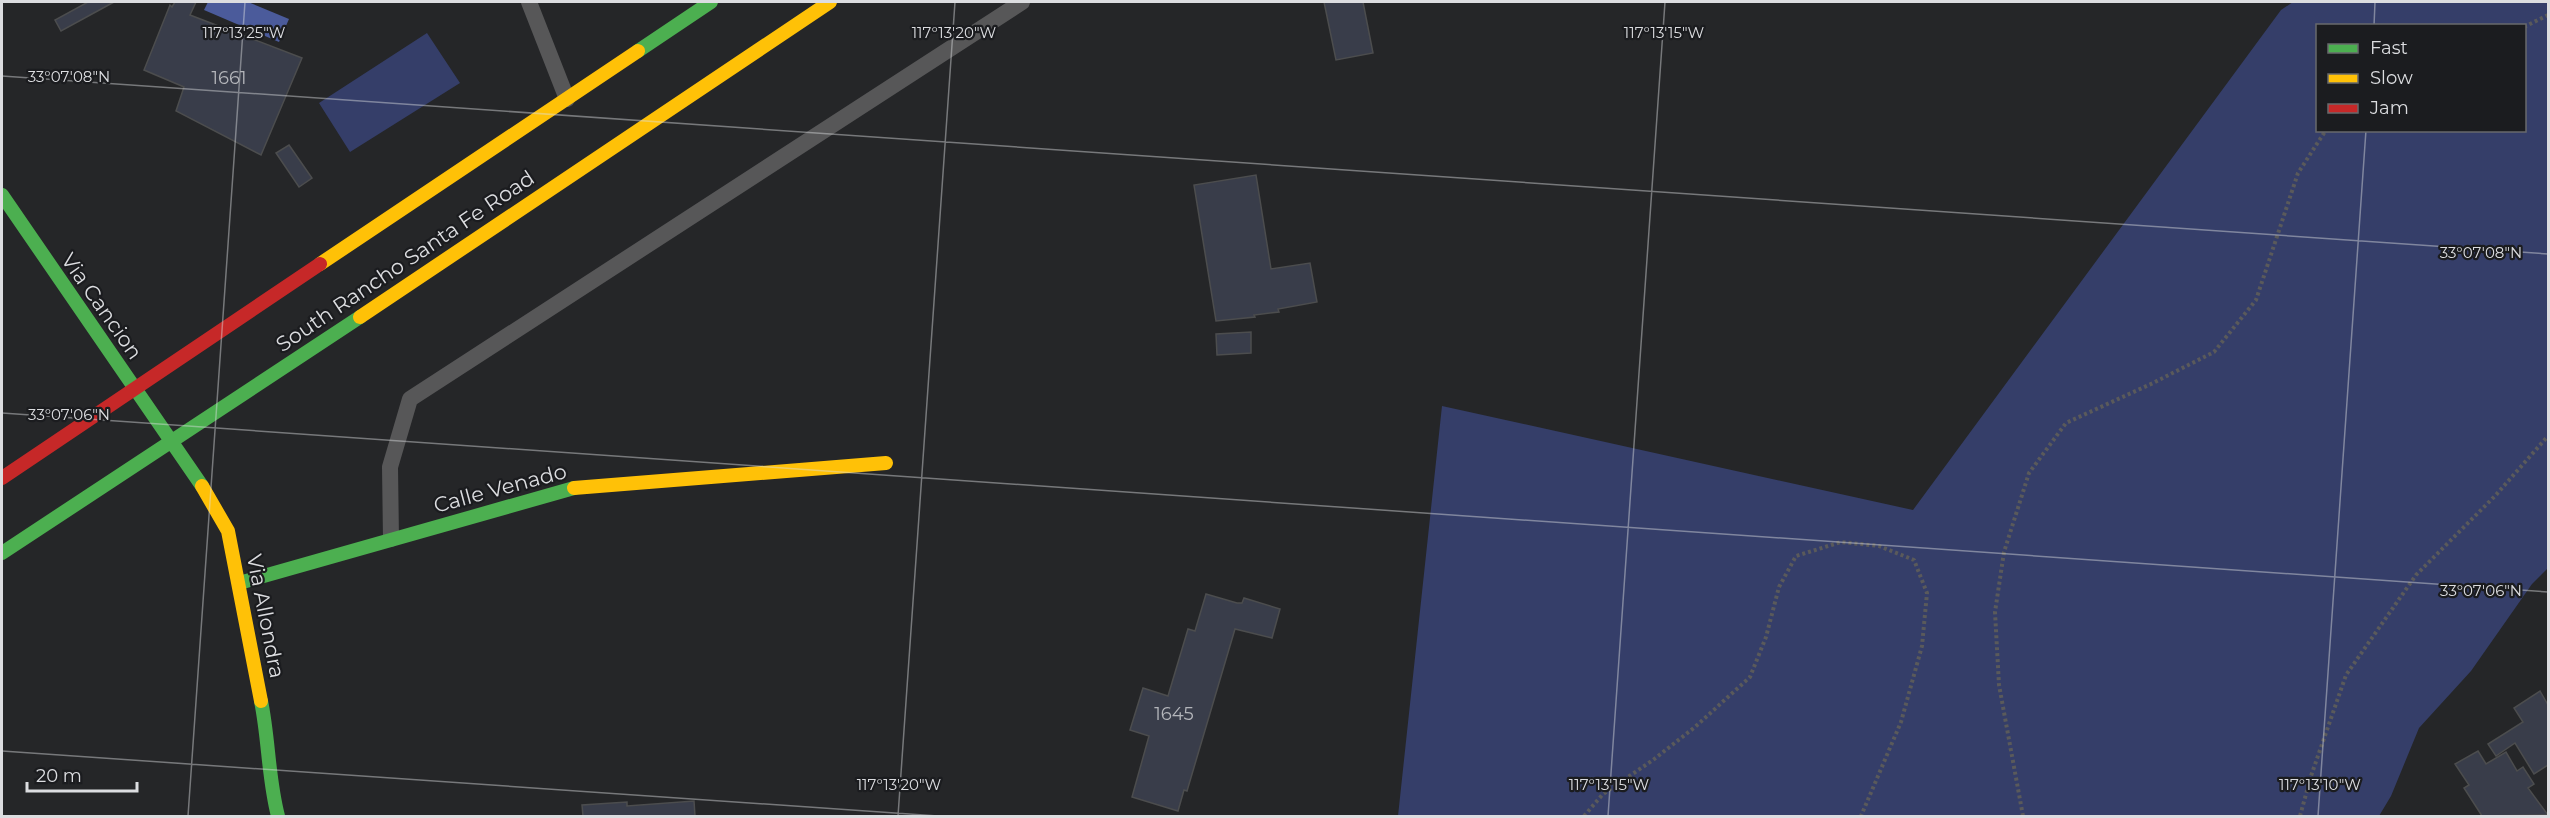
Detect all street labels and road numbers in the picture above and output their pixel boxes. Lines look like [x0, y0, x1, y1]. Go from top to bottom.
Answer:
street label: South Rancho Santa Fe Road [271, 165, 539, 357]
street label: Via Cancion [56, 248, 148, 364]
street label: Calle Venado [431, 458, 569, 518]
street label: Via Allondra [242, 552, 290, 680]

